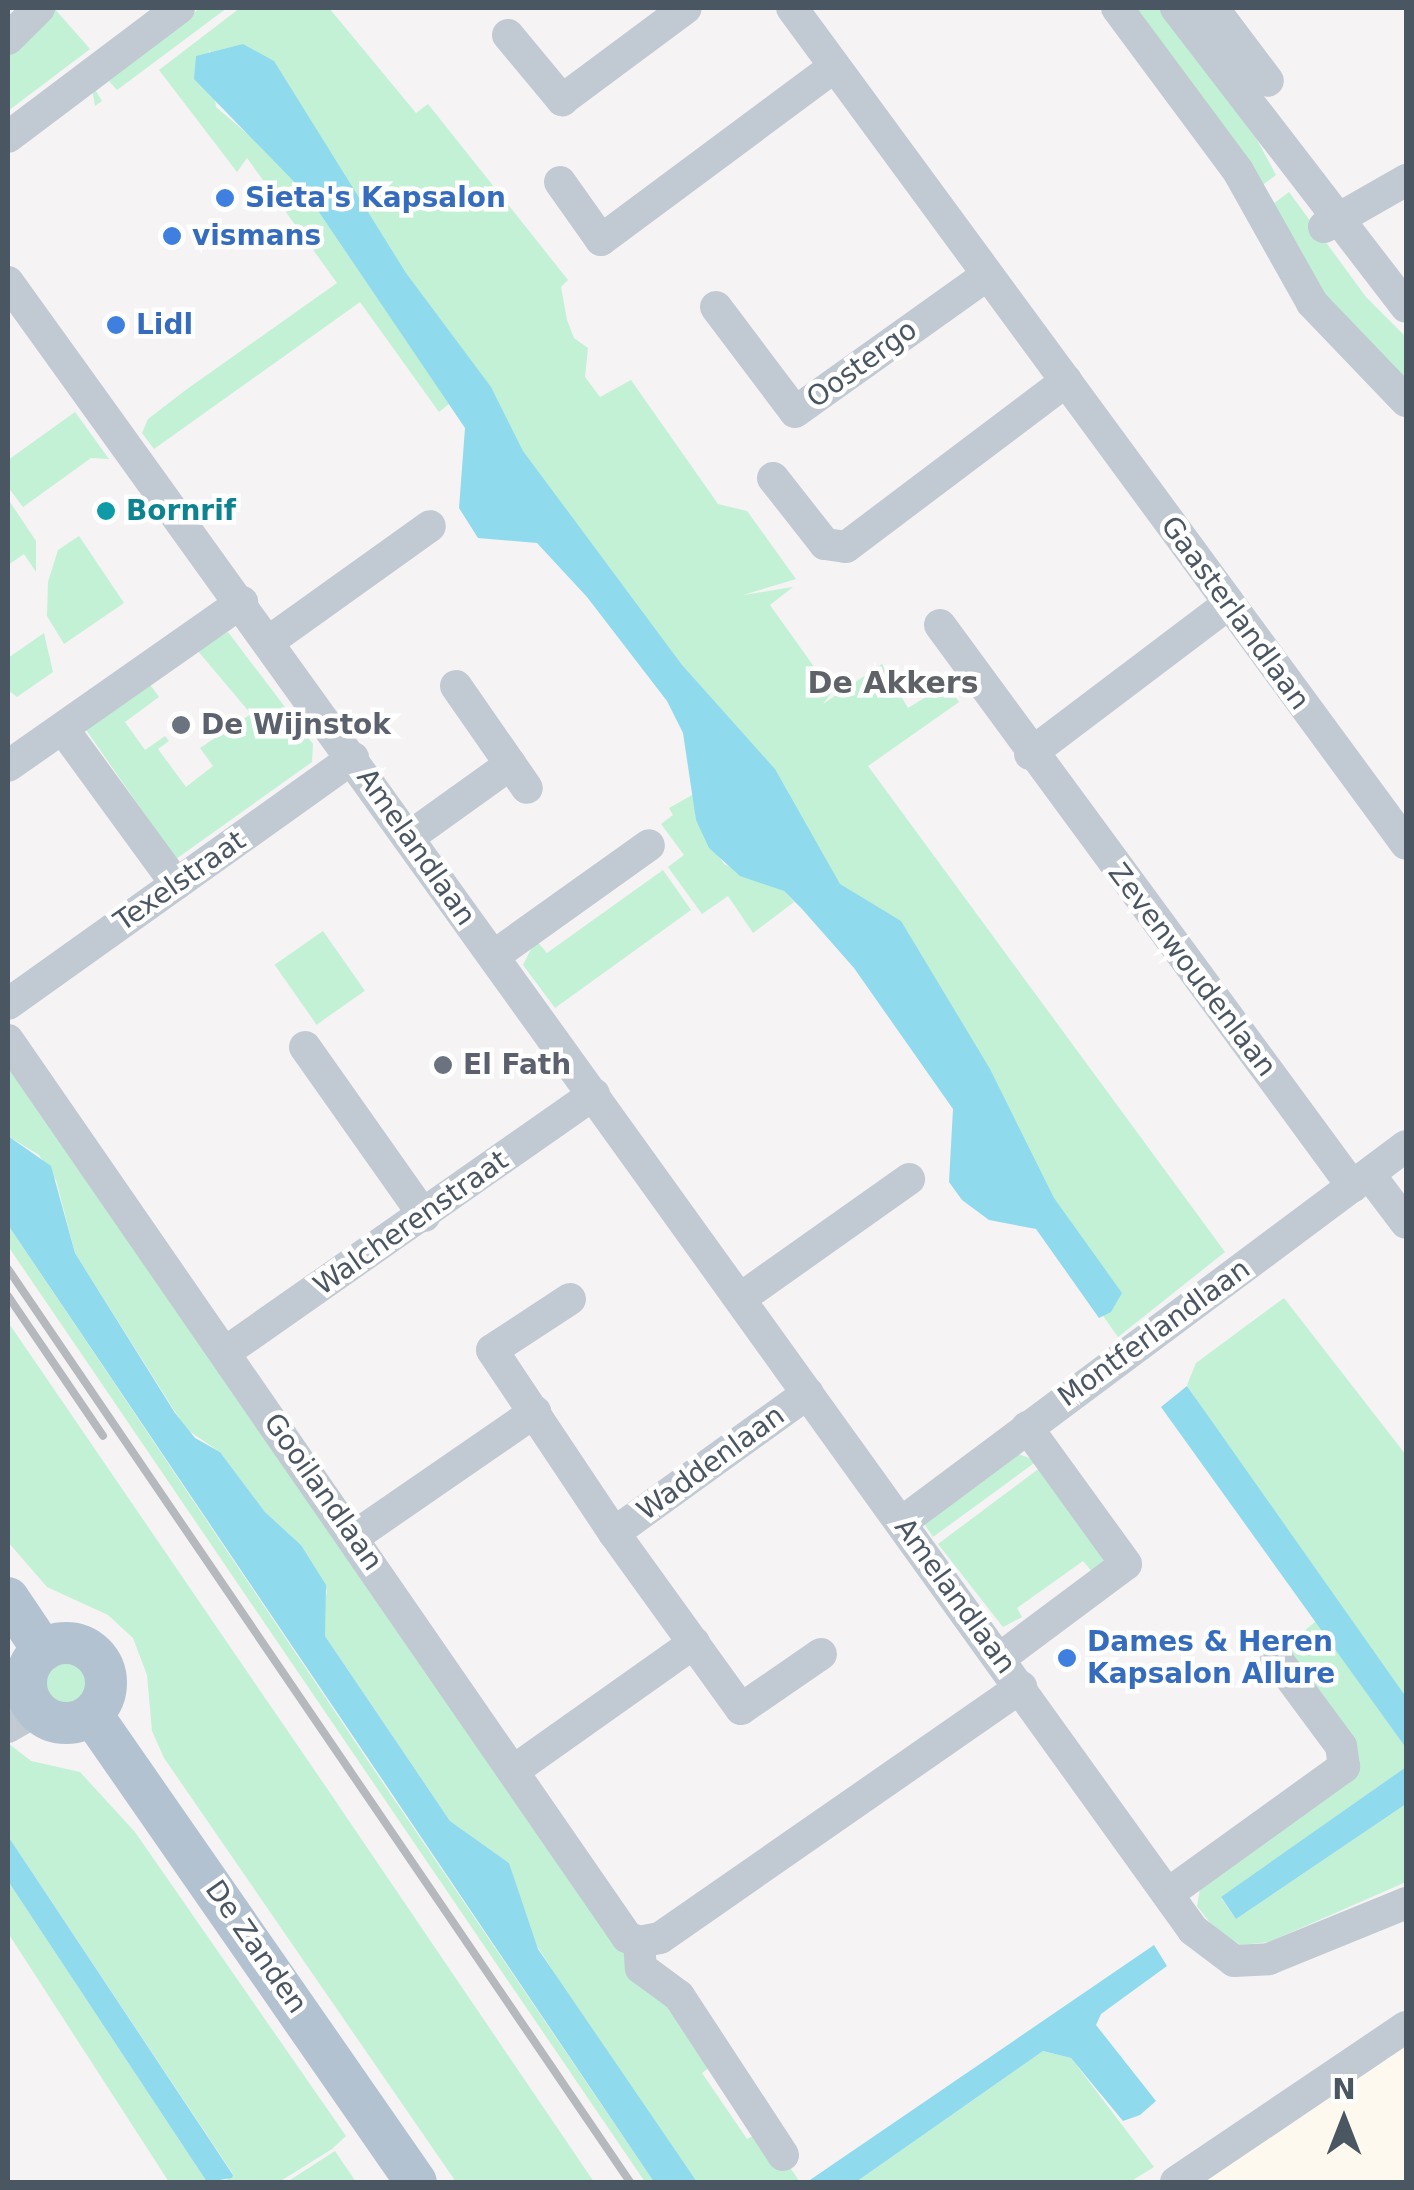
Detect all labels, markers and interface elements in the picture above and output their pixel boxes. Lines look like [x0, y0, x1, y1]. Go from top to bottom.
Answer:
place label: Sieta's Kapsalon [245, 181, 506, 215]
marker: Sieta's Kapsalon [214, 187, 236, 209]
place label: vismans [192, 219, 321, 253]
marker: vismans [161, 225, 183, 247]
place label: Lidl [136, 308, 193, 342]
street label: Oostergo [800, 313, 924, 415]
marker: Lidl [105, 314, 127, 336]
place label: Bornrif [126, 494, 236, 528]
marker: Bornrif [95, 500, 117, 522]
street label: Gaasterlandlaan [1154, 510, 1316, 716]
district label: De Akkers [807, 665, 979, 701]
place label: De Wijnstok [201, 708, 391, 742]
marker: De Wijnstok [170, 714, 192, 736]
street label: Amelandlaan [349, 762, 483, 932]
street label: Texelstraat [108, 824, 252, 938]
street label: Zevenwoudenlaan [1101, 857, 1283, 1083]
place label: El Fath [463, 1048, 571, 1082]
marker: El Fath [432, 1054, 454, 1076]
street label: Walcherenstraat [307, 1143, 515, 1303]
street label: Montferlandlaan [1052, 1252, 1256, 1414]
street label: Waddenlaan [631, 1398, 791, 1528]
street label: Gooilandlaan [256, 1407, 390, 1577]
street label: Amelandlaan [887, 1512, 1023, 1680]
place label: Dames & Heren Kapsalon Allure [1087, 1625, 1335, 1691]
marker: Dames & Heren Kapsalon Allure [1056, 1647, 1078, 1669]
street label: De Zanden [198, 1874, 314, 2020]
north arrow [1294, 2070, 1394, 2170]
text: N [1332, 2073, 1356, 2106]

